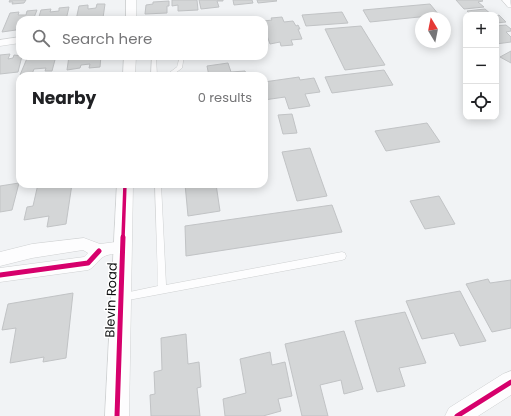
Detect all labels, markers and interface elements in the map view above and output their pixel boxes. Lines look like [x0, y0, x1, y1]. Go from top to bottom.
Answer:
north arrow [415, 12, 451, 48]
map controls [463, 12, 499, 120]
button: + [463, 12, 499, 48]
search box [16, 16, 268, 60]
icon: search [30, 27, 52, 49]
text: Search here [62, 28, 152, 49]
button: − [463, 48, 499, 84]
button: locate [463, 84, 499, 120]
text: Nearby [32, 86, 96, 110]
text: 0 results [198, 88, 252, 107]
street label: Blevin Road [100, 262, 122, 338]

